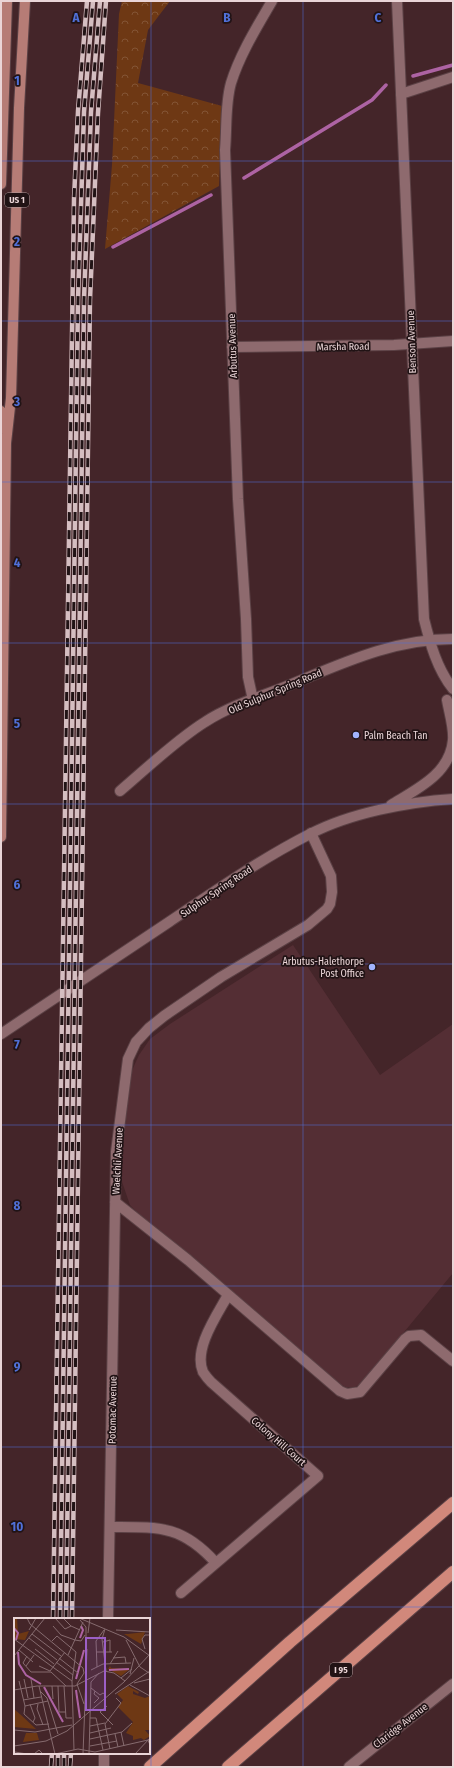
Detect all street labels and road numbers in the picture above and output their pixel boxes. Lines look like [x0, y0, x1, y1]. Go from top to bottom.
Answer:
road number: US 1 [5, 193, 29, 207]
street label: Benson Avenue [405, 310, 419, 374]
street label: Arbutus Avenue [226, 313, 240, 378]
street label: Marsha Road [316, 341, 370, 353]
street label: Old Sulphur Spring Road [227, 667, 324, 717]
street label: Sulphur Spring Road [178, 863, 255, 920]
street label: Waelchli Avenue [110, 1127, 126, 1195]
street label: Potomac Avenue [106, 1376, 120, 1444]
street label: Colony Hill Court [249, 1415, 309, 1469]
road number: I 95 [330, 1663, 352, 1677]
street label: Claridge Avenue [371, 1701, 430, 1751]

